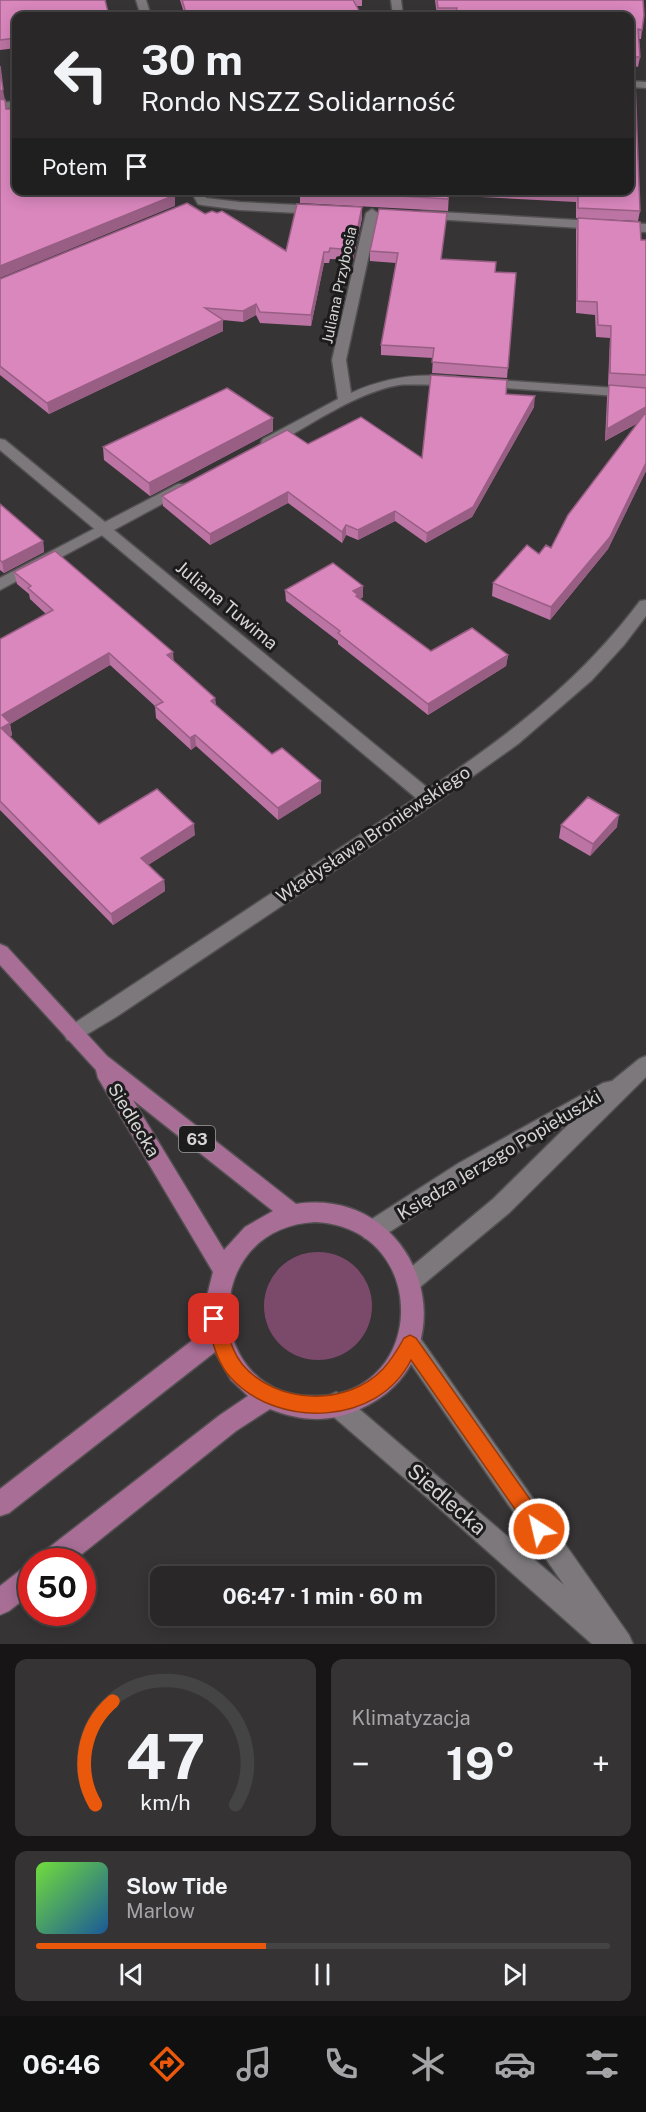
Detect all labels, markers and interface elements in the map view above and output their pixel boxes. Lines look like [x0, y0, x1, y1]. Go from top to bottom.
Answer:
text: 30 m [141, 35, 243, 84]
icon: left [42, 36, 120, 114]
text: Rondo NSZZ Solidarność [141, 85, 456, 117]
icon: arrive [120, 150, 153, 183]
text: Potem [42, 154, 108, 180]
street label: Juliana Przybosia [318, 225, 360, 345]
street label: Juliana Tuwima [172, 556, 282, 654]
street label: Władysława Broniewskiego [272, 761, 474, 907]
street label: Siedlecka [104, 1079, 164, 1161]
street label: Księdza Jerzego Popiełuszki [393, 1086, 605, 1224]
road number: 63 [179, 1126, 215, 1152]
pin [188, 1293, 239, 1344]
icon: arrive [197, 1302, 230, 1335]
street label: Siedlecka [403, 1458, 491, 1540]
position arrow [507, 1497, 571, 1561]
speed limit sign: 50 [18, 1548, 96, 1626]
text: 06:47 · 1 min · 60 m [222, 1583, 423, 1609]
text: Klimatyzacja [352, 1706, 471, 1730]
text: 47 [125, 1720, 205, 1793]
text: 19° [446, 1737, 516, 1790]
text: − [352, 1745, 370, 1783]
text: + [592, 1745, 610, 1783]
text: km/h [140, 1790, 190, 1815]
text: Slow Tide [126, 1873, 228, 1899]
text: Marlow [126, 1899, 195, 1923]
icon: previous [115, 1958, 148, 1991]
icon: pause [306, 1958, 339, 1991]
icon: next [498, 1958, 531, 1991]
icon: directions [146, 2043, 188, 2085]
icon: music [233, 2043, 275, 2085]
icon: phone [320, 2043, 362, 2085]
icon: climate [407, 2043, 449, 2085]
icon: car [494, 2043, 536, 2085]
icon: filters [581, 2043, 623, 2085]
text: 06:46 [23, 2048, 100, 2080]

